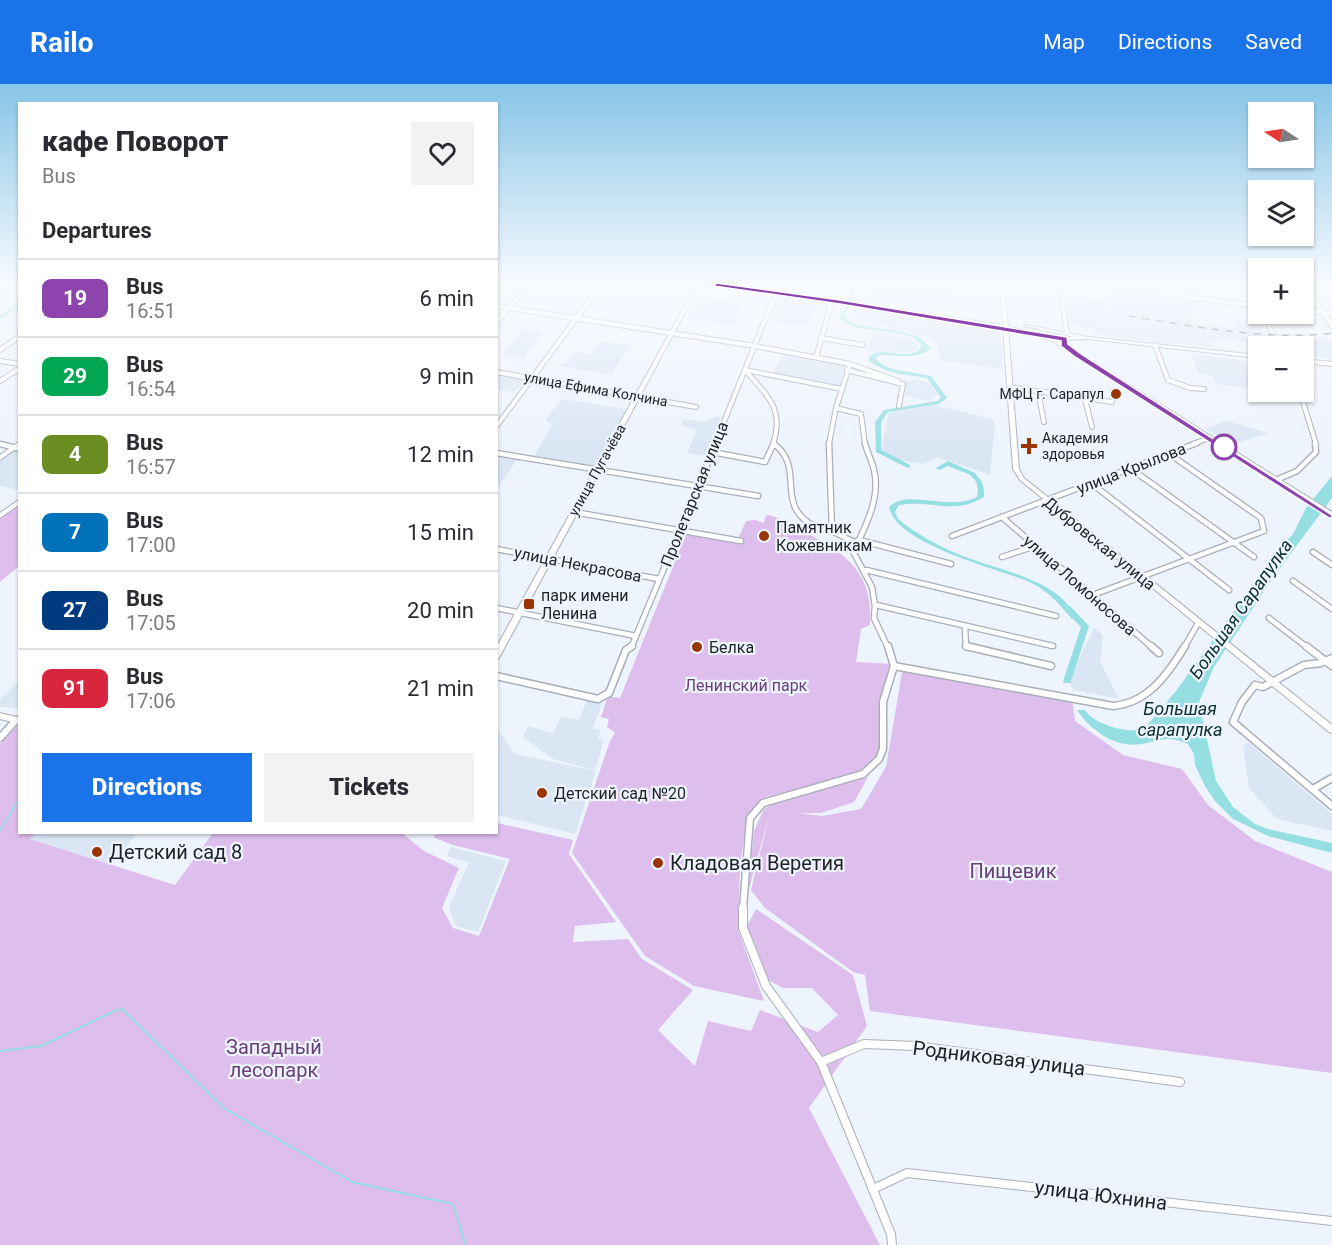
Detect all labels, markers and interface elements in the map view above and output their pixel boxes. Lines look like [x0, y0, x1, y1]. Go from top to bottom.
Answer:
text: Railo [30, 26, 94, 59]
text: Map [1043, 30, 1085, 54]
text: Directions [1118, 30, 1212, 54]
text: Saved [1245, 30, 1302, 54]
north arrow [1248, 102, 1314, 168]
map controls [1248, 102, 1314, 402]
button: heart [411, 122, 474, 185]
text: кафе Поворот [42, 125, 228, 158]
text: Bus [42, 164, 76, 188]
button: layers [1248, 180, 1314, 246]
text: Departures [42, 218, 152, 243]
button: + [1248, 258, 1314, 324]
text: Bus [126, 274, 164, 299]
text: 19 [63, 286, 87, 310]
text: 6 min [419, 286, 474, 311]
text: 16:51 [126, 299, 176, 323]
button: − [1248, 336, 1314, 402]
text: Bus [126, 352, 164, 377]
text: 29 [63, 364, 87, 388]
text: 9 min [419, 364, 474, 389]
street label: улица Ефима Колчина [523, 368, 669, 410]
text: 16:54 [126, 377, 176, 401]
place label: МФЦ г. Сарапул [999, 386, 1104, 402]
marker: МФЦ г. Сарапул [1109, 387, 1123, 401]
street label: Пролетарская улица [657, 419, 732, 569]
street label: улица Пугачёва [565, 421, 629, 519]
text: Bus [126, 430, 164, 455]
place label: Академия здоровья [1042, 430, 1108, 462]
unlabelled marker [1211, 434, 1237, 460]
marker: Академия здоровья [1020, 437, 1038, 455]
street label: улица Крылова [1074, 439, 1189, 498]
text: 4 [69, 442, 81, 466]
text: 12 min [407, 442, 474, 467]
text: 16:57 [126, 455, 176, 479]
street label: Дубровская улица [1040, 493, 1159, 594]
text: Bus [126, 508, 164, 533]
place label: Памятник Кожевникам [776, 518, 872, 555]
text: 7 [69, 520, 81, 544]
text: 15 min [407, 520, 474, 545]
marker: Памятник Кожевникам [757, 529, 771, 543]
street label: улица Ломоносова [1019, 531, 1140, 639]
text: 17:00 [126, 533, 176, 557]
water label: Большая Сарапулка [1185, 535, 1297, 682]
street label: улица Некрасова [513, 543, 643, 586]
text: Bus [126, 586, 164, 611]
place label: парк имени Ленина [541, 586, 629, 623]
marker: парк имени Ленина [522, 597, 536, 611]
text: 27 [63, 598, 87, 622]
text: 20 min [407, 598, 474, 623]
text: 17:05 [126, 611, 176, 635]
place label: Белка [709, 638, 754, 657]
marker: Белка [690, 640, 704, 654]
text: Bus [126, 664, 164, 689]
text: 91 [63, 676, 87, 700]
text: 21 min [407, 676, 474, 701]
park label: Ленинский парк [685, 676, 808, 695]
text: 17:06 [126, 689, 176, 713]
water label: Большая сарапулка [1138, 698, 1222, 740]
button: Directions [42, 753, 252, 822]
button: Tickets [264, 753, 474, 822]
place label: Детский сад №20 [554, 784, 686, 803]
marker: Детский сад №20 [535, 786, 549, 800]
place label: Детский сад 8 [109, 840, 242, 864]
marker: Детский сад 8 [90, 845, 104, 859]
place label: Кладовая Веретия [670, 851, 844, 875]
marker: Кладовая Веретия [651, 856, 665, 870]
park label: Пищевик [970, 859, 1057, 883]
park label: Западный лесопарк [226, 1035, 322, 1082]
street label: Родниковая улица [911, 1036, 1087, 1080]
street label: улица Юхнина [1033, 1175, 1169, 1215]

